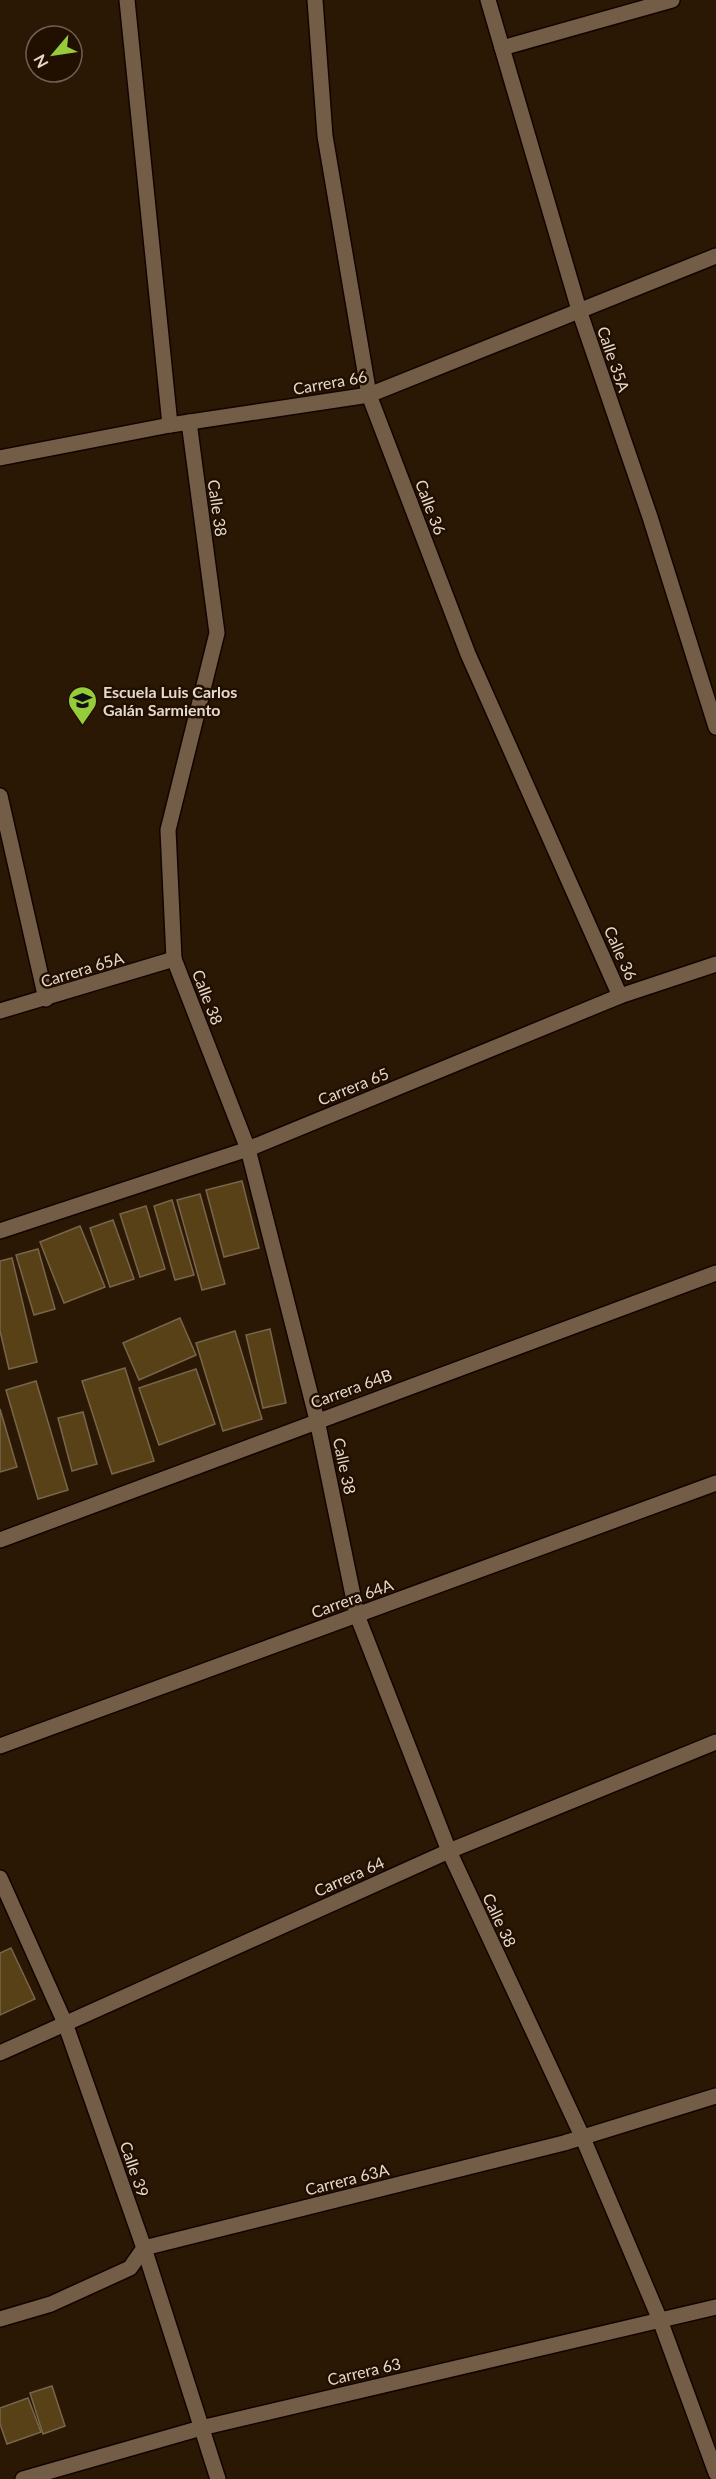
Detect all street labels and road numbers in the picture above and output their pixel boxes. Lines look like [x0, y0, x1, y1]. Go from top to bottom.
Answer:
street label: Calle 35A [594, 324, 634, 394]
street label: Carrera 66 [292, 366, 368, 398]
street label: Calle 36 [412, 477, 450, 537]
street label: Calle 38 [205, 478, 231, 538]
street label: Calle 36 [601, 923, 641, 983]
street label: Carrera 65A [38, 947, 126, 991]
street label: Calle 38 [189, 967, 227, 1027]
street label: Carrera 65 [315, 1063, 391, 1109]
street label: Carrera 64B [308, 1365, 394, 1411]
street label: Calle 38 [330, 1436, 360, 1496]
street label: Carrera 64A [309, 1574, 396, 1622]
street label: Carrera 64 [311, 1852, 387, 1900]
street label: Calle 38 [479, 1890, 521, 1950]
street label: Calle 39 [117, 2139, 153, 2199]
street label: Carrera 63A [303, 2159, 391, 2199]
street label: Carrera 63 [325, 2353, 403, 2389]

